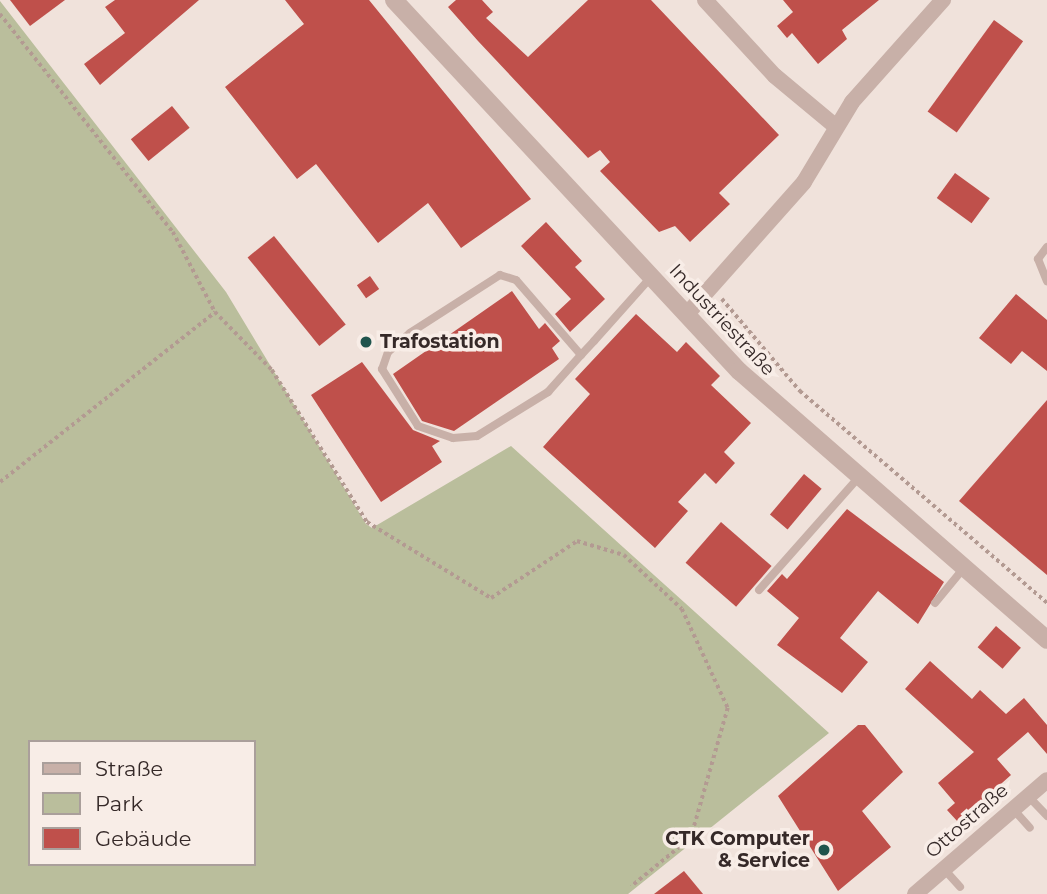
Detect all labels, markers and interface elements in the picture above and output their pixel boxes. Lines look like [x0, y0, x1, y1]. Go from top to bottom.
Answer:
street label: Industriestraße [664, 259, 780, 381]
place label: Trafostation [380, 331, 500, 353]
marker: Trafostation [358, 334, 374, 350]
legend [28, 740, 256, 866]
text: Straße [95, 756, 163, 781]
street label: Ottostraße [921, 779, 1013, 863]
text: Park [95, 791, 143, 816]
text: Gebäude [95, 826, 192, 851]
place label: CTK Computer & Service [665, 828, 810, 872]
marker: CTK Computer & Service [816, 842, 832, 858]

